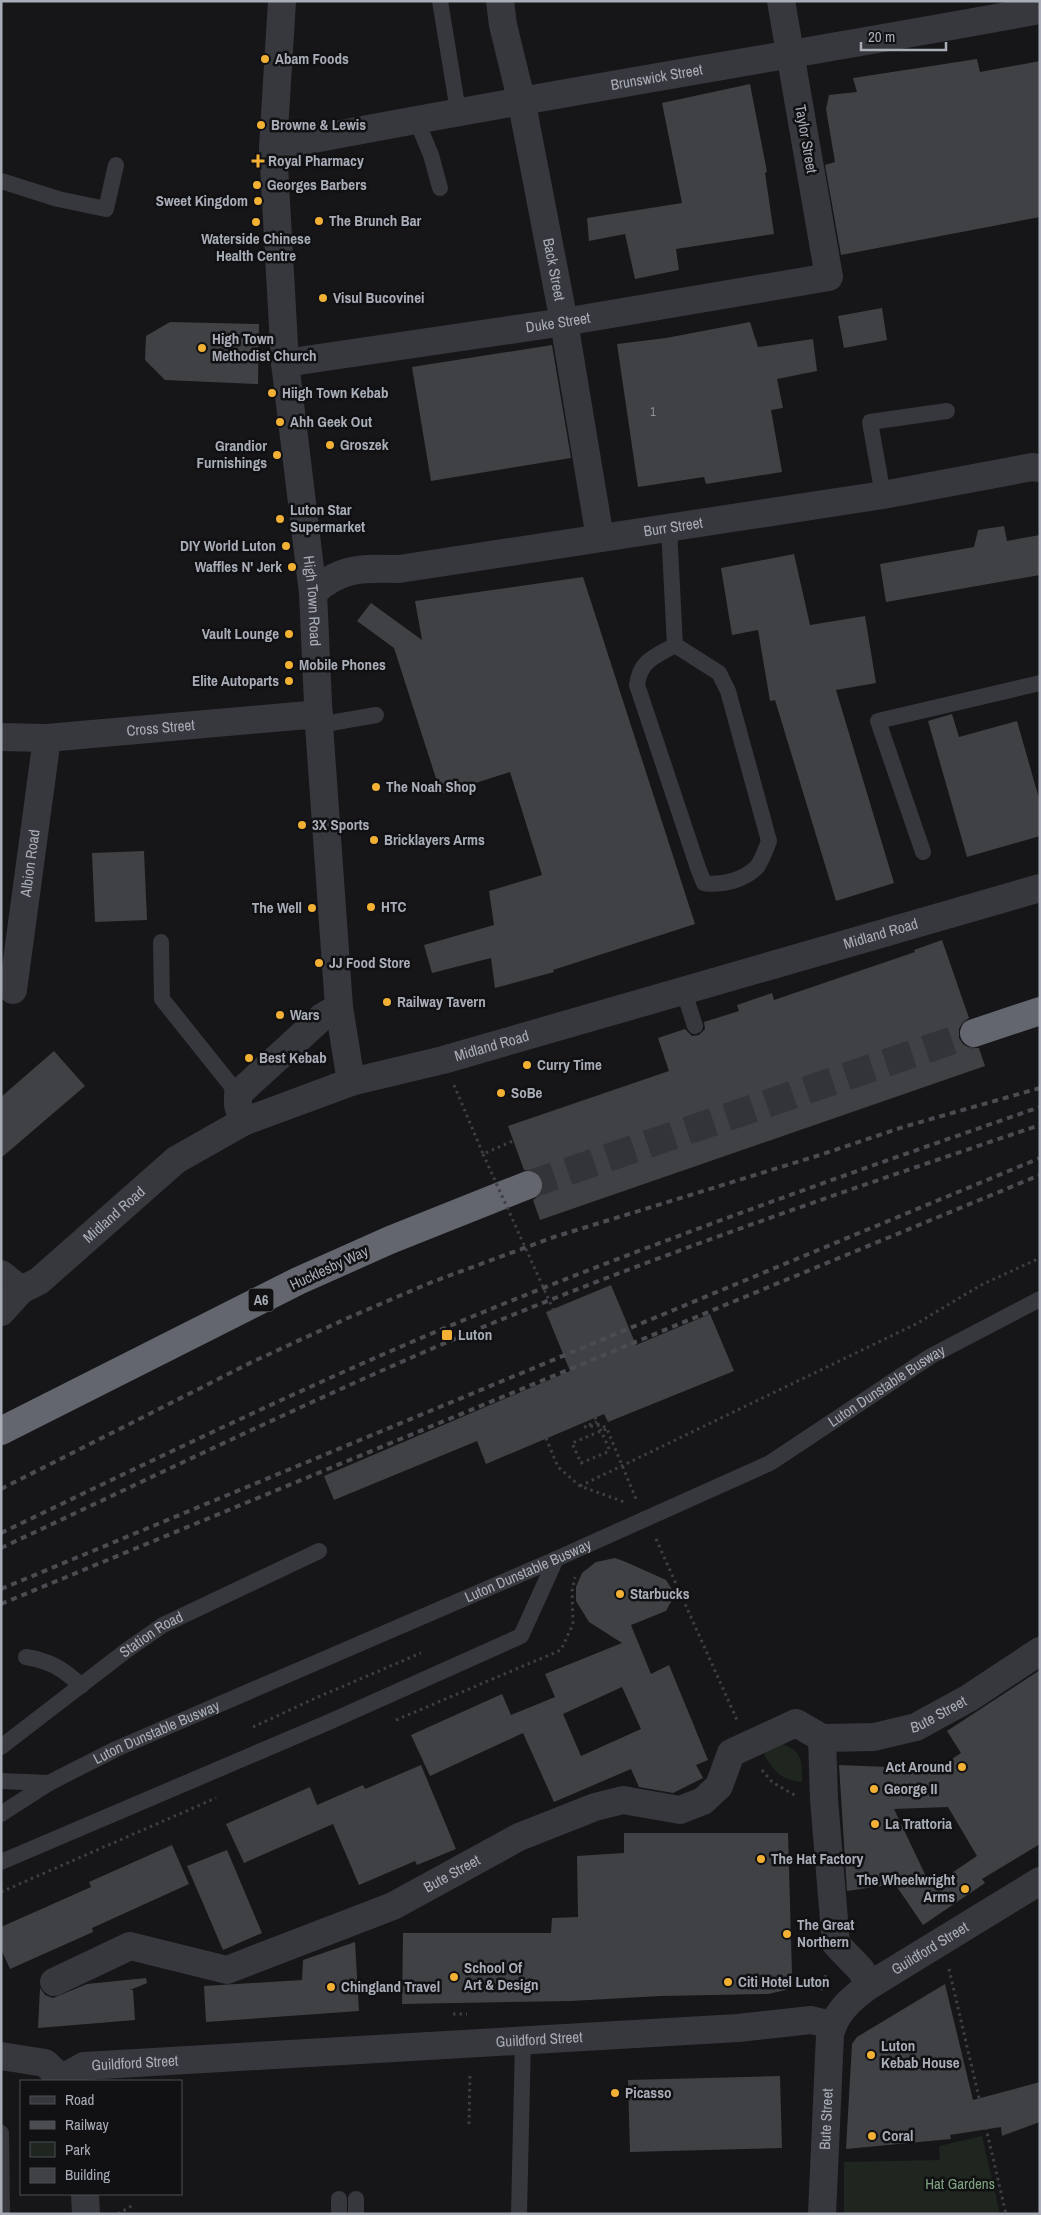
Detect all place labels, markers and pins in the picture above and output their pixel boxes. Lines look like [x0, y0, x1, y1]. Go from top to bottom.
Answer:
place label: Abam Foods [275, 48, 349, 69]
marker: Abam Foods [259, 53, 271, 65]
place label: Browne & Lewis [271, 114, 366, 135]
marker: Browne & Lewis [255, 119, 267, 131]
place label: Royal Pharmacy [268, 150, 364, 171]
marker: Royal Pharmacy [252, 155, 264, 167]
place label: Georges Barbers [267, 174, 367, 195]
marker: Georges Barbers [251, 179, 263, 191]
place label: Sweet Kingdom [156, 190, 248, 211]
marker: Sweet Kingdom [252, 195, 264, 207]
place label: The Brunch Bar [329, 210, 421, 231]
marker: The Brunch Bar [313, 215, 325, 227]
marker: Waterside Chinese Health Centre [250, 216, 262, 228]
place label: Waterside Chinese Health Centre [201, 228, 311, 266]
place label: Visul Bucovinei [333, 287, 424, 308]
marker: Visul Bucovinei [317, 292, 329, 304]
place label: High Town Methodist Church [212, 328, 317, 366]
marker: High Town Methodist Church [196, 342, 208, 354]
place label: Hiigh Town Kebab [282, 382, 388, 403]
marker: Hiigh Town Kebab [266, 387, 278, 399]
place label: Ahh Geek Out [290, 411, 372, 432]
marker: Ahh Geek Out [274, 416, 286, 428]
place label: Groszek [340, 434, 389, 455]
place label: Grandior Furnishings [197, 435, 267, 473]
marker: Groszek [324, 439, 336, 451]
marker: Grandior Furnishings [271, 449, 283, 461]
place label: Luton Star Supermarket [290, 499, 365, 537]
marker: Luton Star Supermarket [274, 513, 286, 525]
place label: DIY World Luton [180, 535, 276, 556]
marker: DIY World Luton [280, 540, 292, 552]
place label: Waffles N' Jerk [195, 556, 282, 577]
marker: Waffles N' Jerk [286, 561, 298, 573]
place label: Vault Lounge [202, 623, 279, 644]
marker: Vault Lounge [283, 628, 295, 640]
place label: Mobile Phones [299, 654, 386, 675]
marker: Mobile Phones [283, 659, 295, 671]
place label: Elite Autoparts [192, 670, 279, 691]
marker: Elite Autoparts [283, 675, 295, 687]
place label: The Noah Shop [386, 776, 476, 797]
marker: The Noah Shop [370, 781, 382, 793]
place label: 3X Sports [312, 814, 370, 835]
marker: 3X Sports [296, 819, 308, 831]
place label: Bricklayers Arms [384, 829, 485, 850]
marker: Bricklayers Arms [368, 834, 380, 846]
place label: HTC [381, 896, 406, 917]
place label: The Well [252, 897, 302, 918]
marker: HTC [365, 901, 377, 913]
marker: The Well [306, 902, 318, 914]
place label: JJ Food Store [329, 952, 411, 973]
marker: JJ Food Store [313, 957, 325, 969]
place label: Railway Tavern [397, 991, 486, 1012]
marker: Railway Tavern [381, 996, 393, 1008]
place label: Wars [290, 1004, 320, 1025]
marker: Wars [274, 1009, 286, 1021]
place label: Best Kebab [259, 1047, 327, 1068]
marker: Best Kebab [243, 1052, 255, 1064]
place label: Curry Time [537, 1054, 602, 1075]
marker: Curry Time [521, 1059, 533, 1071]
place label: SoBe [511, 1082, 543, 1103]
marker: SoBe [495, 1087, 507, 1099]
place label: Luton [458, 1324, 492, 1345]
marker: Luton [440, 1328, 454, 1342]
place label: Starbucks [630, 1583, 690, 1604]
marker: Starbucks [614, 1588, 626, 1600]
place label: Act Around [885, 1756, 952, 1777]
marker: Act Around [956, 1761, 968, 1773]
place label: George II [884, 1778, 937, 1799]
marker: George II [868, 1783, 880, 1795]
place label: La Trattoria [885, 1813, 952, 1834]
marker: La Trattoria [869, 1818, 881, 1830]
place label: The Hat Factory [771, 1848, 864, 1869]
marker: The Hat Factory [755, 1853, 767, 1865]
place label: The Wheelwright Arms [857, 1869, 955, 1907]
marker: The Wheelwright Arms [959, 1883, 971, 1895]
place label: The Great Northern [797, 1914, 854, 1952]
marker: The Great Northern [781, 1928, 793, 1940]
place label: School Of Art & Design [464, 1957, 539, 1995]
marker: School Of Art & Design [448, 1971, 460, 1983]
place label: Citi Hotel Luton [738, 1971, 830, 1992]
place label: Chingland Travel [341, 1976, 440, 1997]
marker: Citi Hotel Luton [722, 1976, 734, 1988]
marker: Chingland Travel [325, 1981, 337, 1993]
place label: Luton Kebab House [881, 2035, 960, 2073]
marker: Luton Kebab House [865, 2049, 877, 2061]
place label: Picasso [625, 2082, 672, 2103]
marker: Picasso [609, 2087, 621, 2099]
place label: Coral [882, 2125, 913, 2146]
marker: Coral [866, 2130, 878, 2142]

